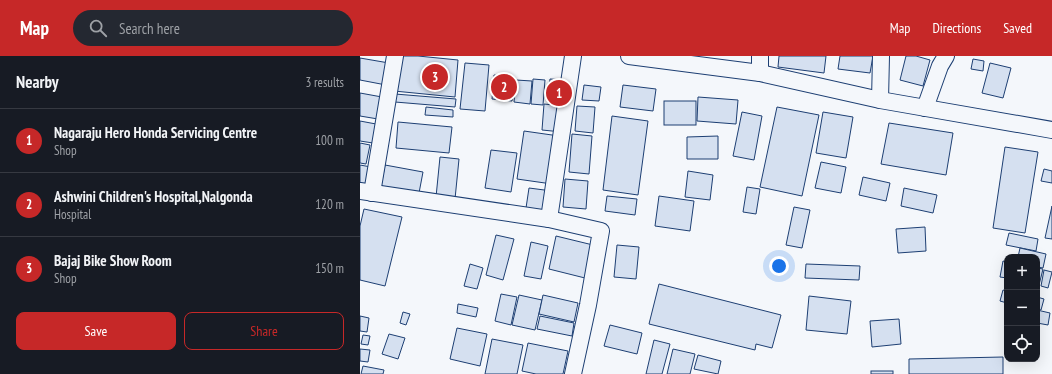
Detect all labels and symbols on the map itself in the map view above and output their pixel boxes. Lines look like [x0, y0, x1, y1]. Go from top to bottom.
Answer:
pin: 3 [422, 62, 448, 92]
pin: 2 [491, 72, 517, 102]
pin: 1 [546, 78, 572, 108]
your location [769, 256, 789, 276]

